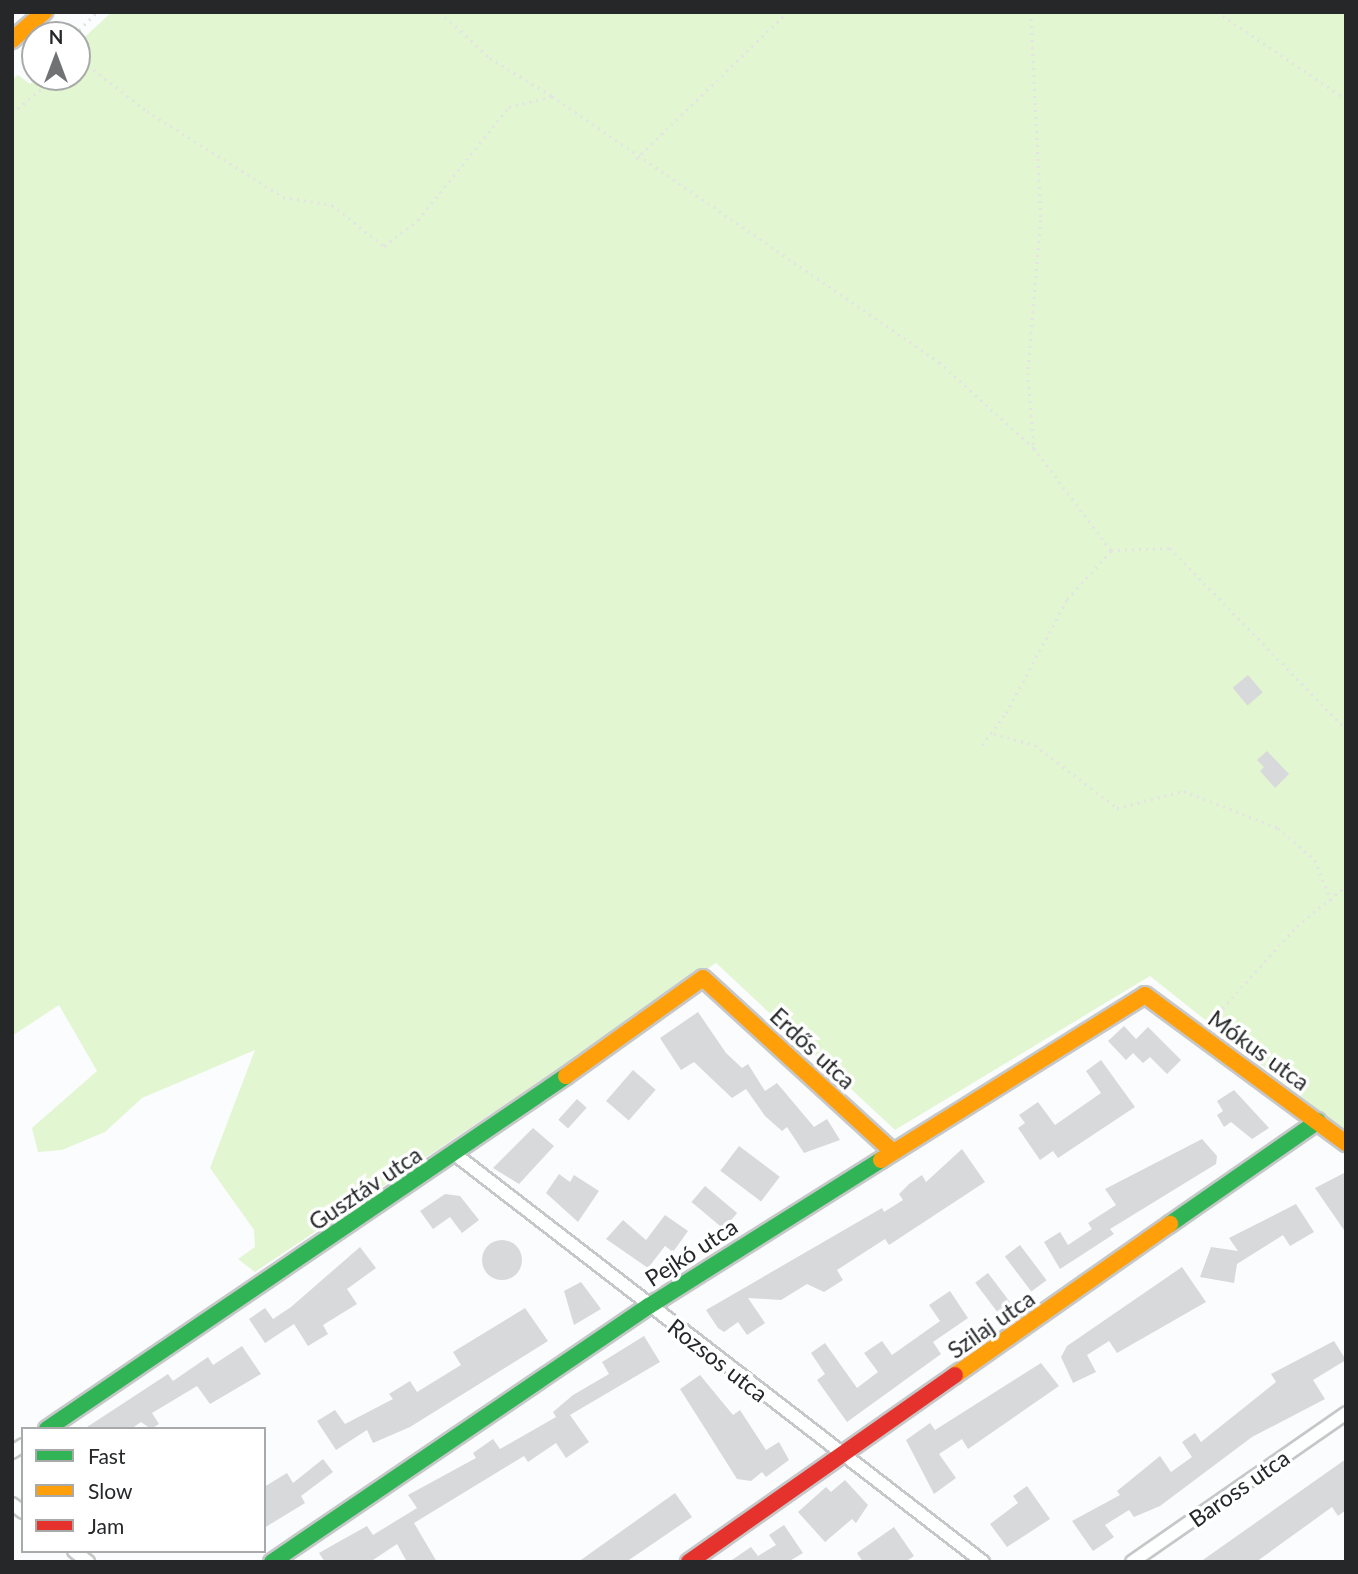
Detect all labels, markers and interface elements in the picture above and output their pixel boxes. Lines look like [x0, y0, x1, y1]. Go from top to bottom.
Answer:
north arrow [21, 21, 91, 91]
text: N [49, 25, 63, 48]
street label: Erdős utca [765, 1002, 861, 1094]
street label: Mókus utca [1203, 1004, 1315, 1096]
street label: Gusztáv utca [303, 1140, 427, 1236]
street label: Pejkó utca [640, 1212, 742, 1292]
street label: Szilaj utca [942, 1284, 1040, 1364]
street label: Rozsos utca [663, 1312, 773, 1408]
legend [21, 1427, 266, 1553]
text: Fast [88, 1443, 125, 1468]
street label: Baross utca [1183, 1443, 1295, 1533]
text: Slow [88, 1478, 132, 1503]
text: Jam [88, 1513, 124, 1538]

